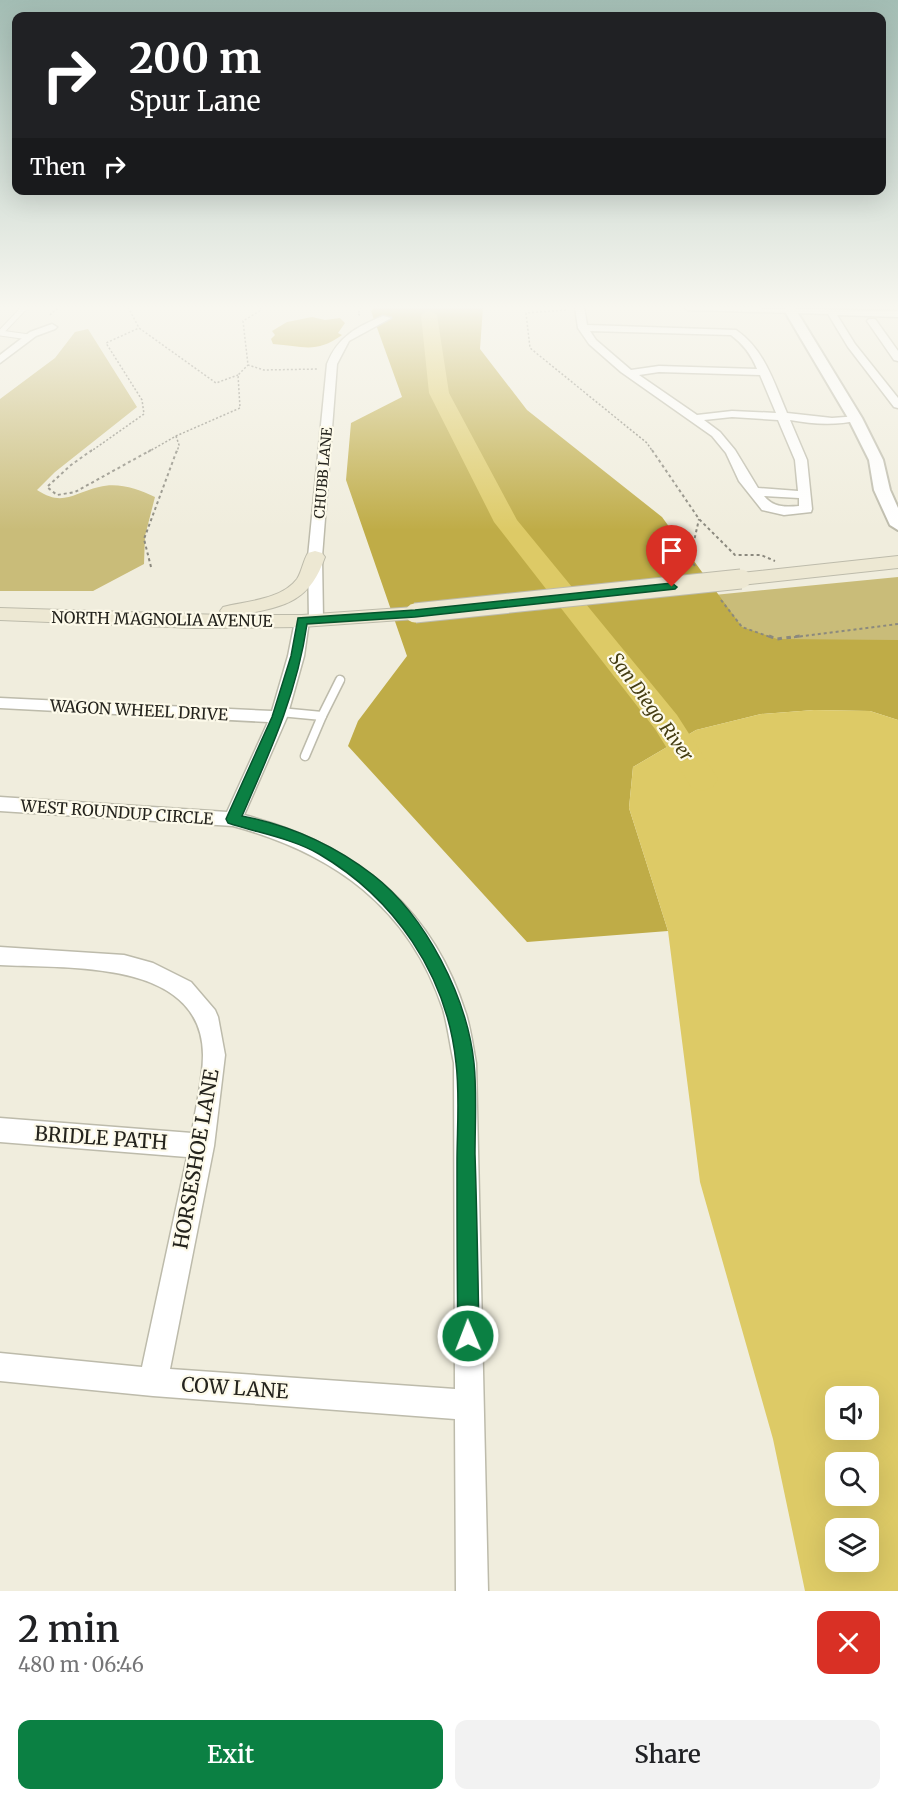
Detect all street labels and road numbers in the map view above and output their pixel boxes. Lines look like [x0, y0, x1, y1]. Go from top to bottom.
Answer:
street label: CHUBB LANE [310, 427, 336, 519]
street label: NORTH MAGNOLIA AVENUE [51, 607, 274, 631]
street label: WAGON WHEEL DRIVE [48, 695, 229, 725]
street label: WEST ROUNDUP CIRCLE [19, 795, 215, 829]
street label: HORSESHOE LANE [167, 1067, 224, 1251]
street label: BRIDLE PATH [34, 1120, 168, 1155]
street label: COW LANE [181, 1371, 290, 1404]

